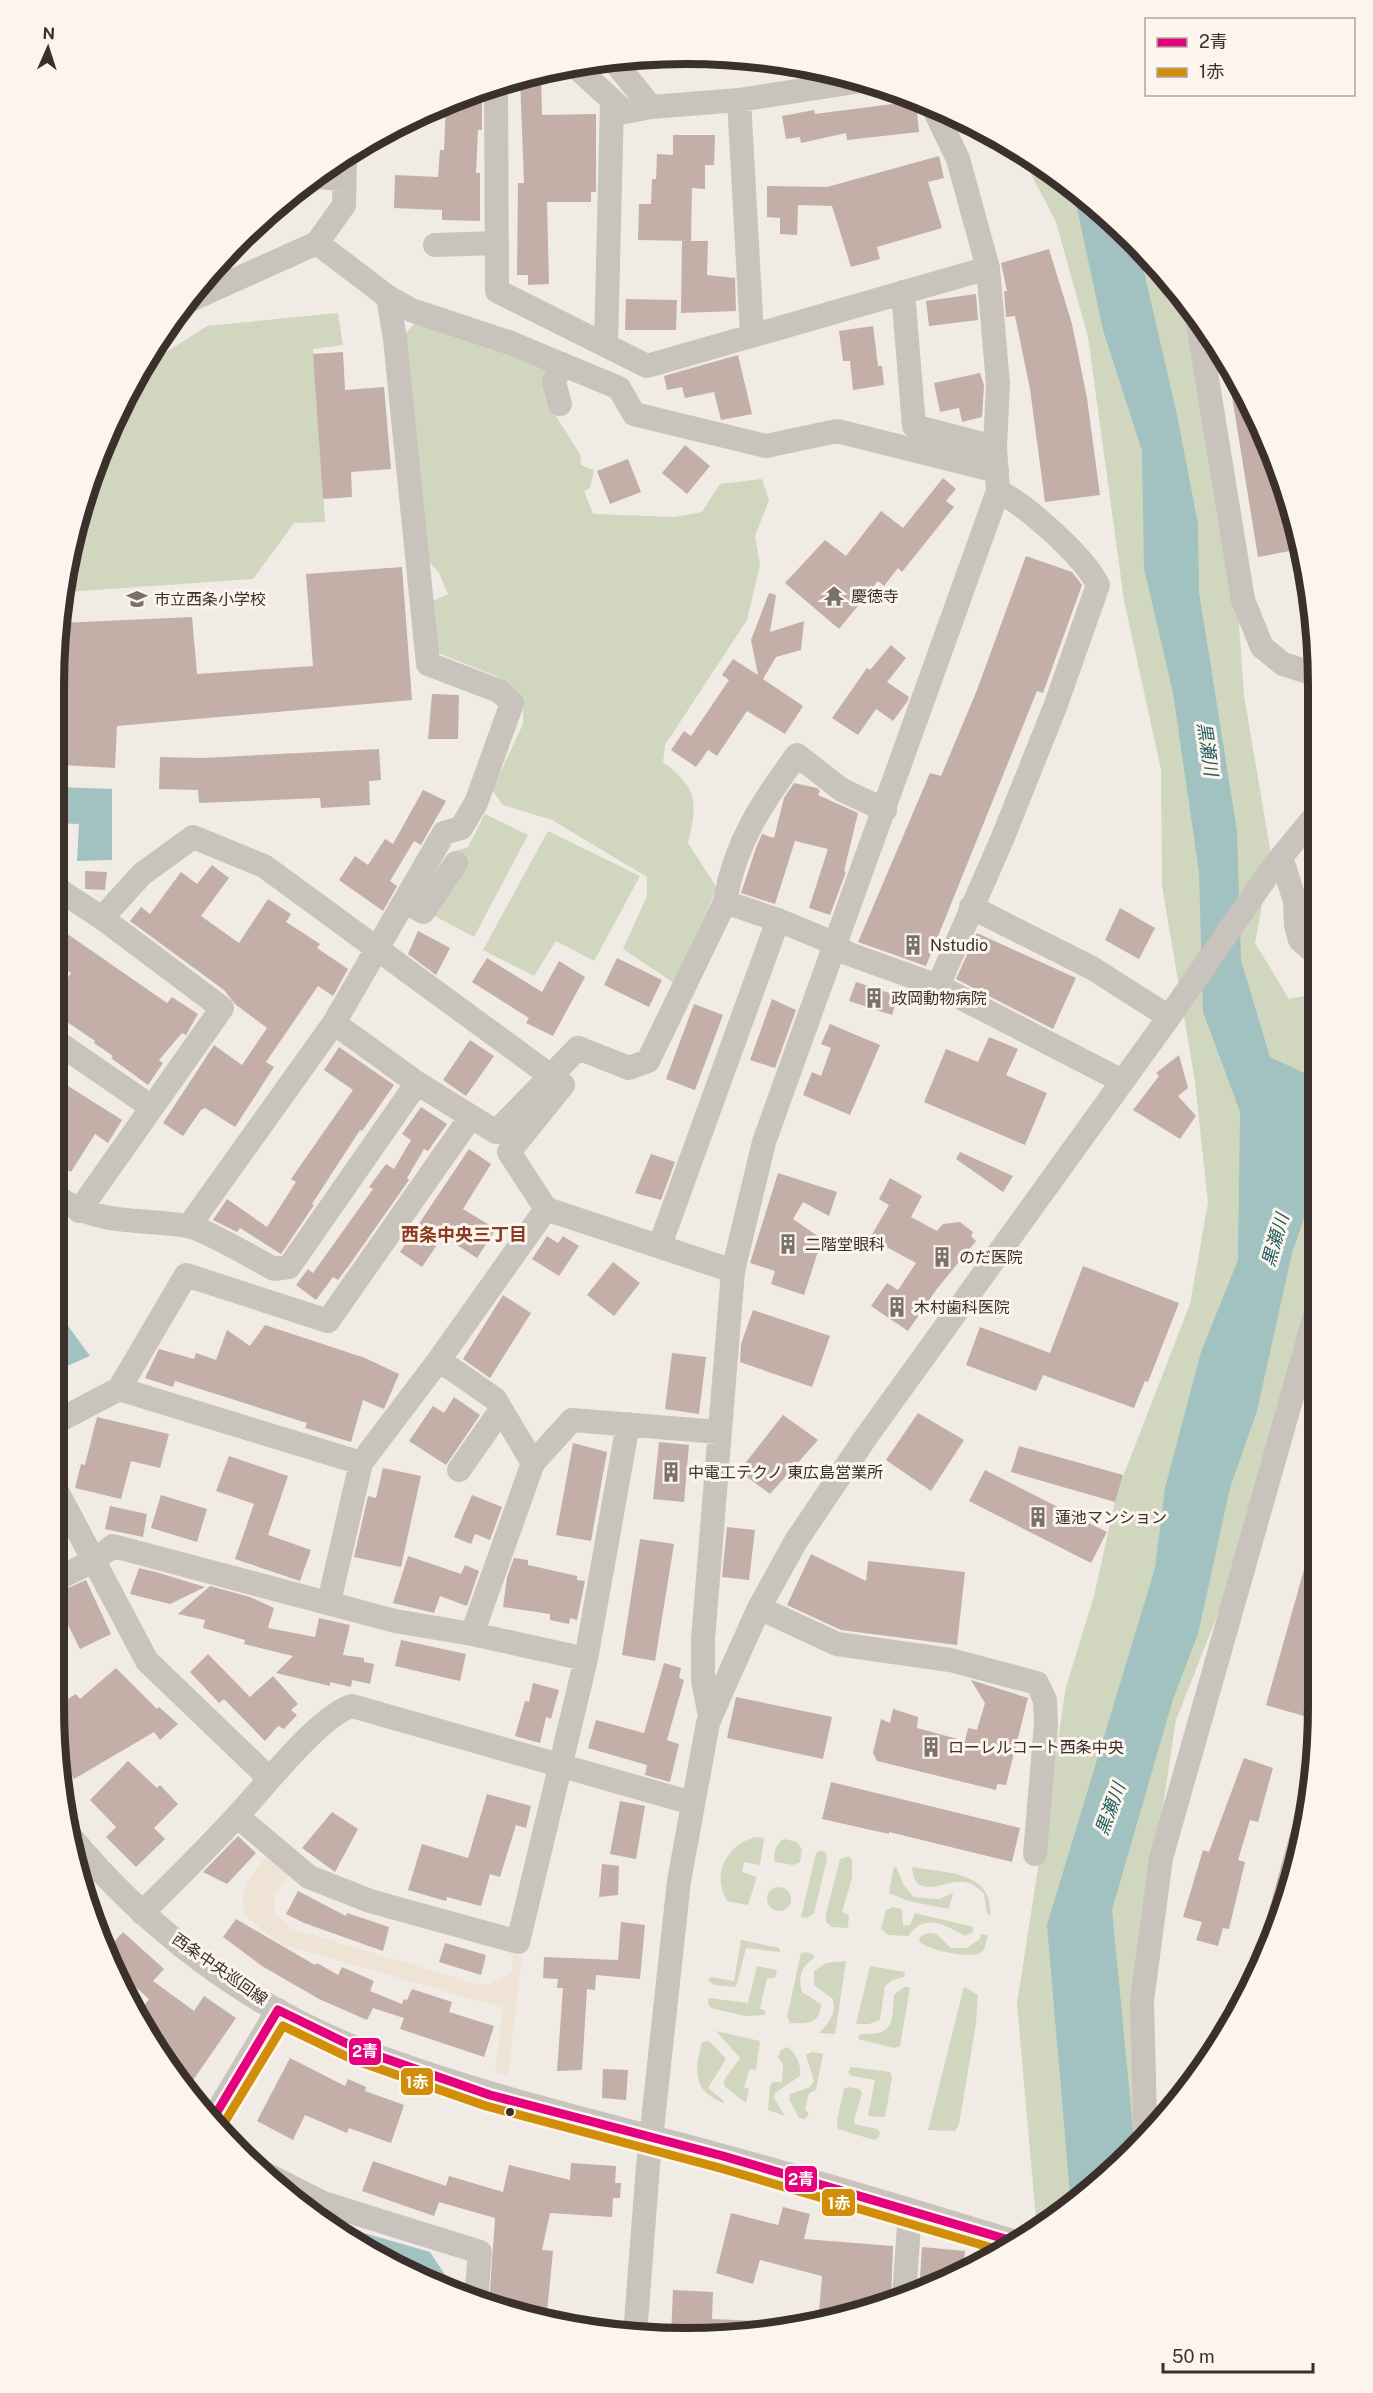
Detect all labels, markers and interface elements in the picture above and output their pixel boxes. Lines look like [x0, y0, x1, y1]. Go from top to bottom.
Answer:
north arrow [18, 18, 78, 78]
legend [1145, 18, 1355, 96]
text: N [42, 24, 56, 43]
text: 2青 [1199, 31, 1228, 52]
text: 1赤 [1199, 61, 1224, 82]
temple icon: 慶徳寺 [822, 584, 846, 608]
school or university icon: 市立西条小学校 [125, 587, 149, 611]
place label: 慶徳寺 [851, 587, 899, 606]
place label: 市立西条小学校 [154, 590, 266, 609]
water label: 黒瀬川 [1194, 721, 1222, 779]
building icon: Nstudio [901, 933, 925, 957]
place label: Nstudio [930, 936, 988, 955]
building icon: 政岡動物病院 [862, 986, 886, 1010]
place label: 政岡動物病院 [891, 989, 987, 1008]
water label: 黒瀬川 [1257, 1209, 1293, 1269]
district label: 西条中央三丁目 [401, 1224, 527, 1245]
building icon: 二階堂眼科 [776, 1232, 800, 1256]
place label: 二階堂眼科 [805, 1235, 885, 1254]
building icon: のだ医院 [930, 1245, 954, 1269]
place label: のだ医院 [959, 1248, 1023, 1267]
building icon: 木村歯科医院 [885, 1295, 909, 1319]
place label: 木村歯科医院 [914, 1298, 1010, 1317]
building icon: 中電工テクノ 東広島営業所 [659, 1460, 683, 1484]
place label: 中電工テクノ 東広島営業所 [688, 1463, 883, 1482]
building icon: 蓮池マンション [1026, 1505, 1050, 1529]
place label: 蓮池マンション [1055, 1508, 1167, 1527]
building icon: ローレルコート西条中央 [919, 1735, 943, 1759]
place label: ローレルコート西条中央 [948, 1738, 1124, 1757]
water label: 黒瀬川 [1091, 1778, 1130, 1838]
street label: 西条中央巡回線 [169, 1929, 271, 2009]
line badge: 2青 [348, 2037, 382, 2066]
text: 2青 [352, 2042, 378, 2061]
line badge: 1赤 [400, 2067, 434, 2096]
text: 1赤 [406, 2073, 428, 2092]
unlabelled marker [504, 2106, 516, 2118]
line badge: 2青 [784, 2165, 818, 2193]
text: 2青 [788, 2170, 814, 2189]
line badge: 1赤 [821, 2188, 856, 2217]
text: 1赤 [828, 2194, 850, 2213]
scale bar [1163, 2336, 1313, 2374]
text: 50 m [1172, 2346, 1215, 2367]

